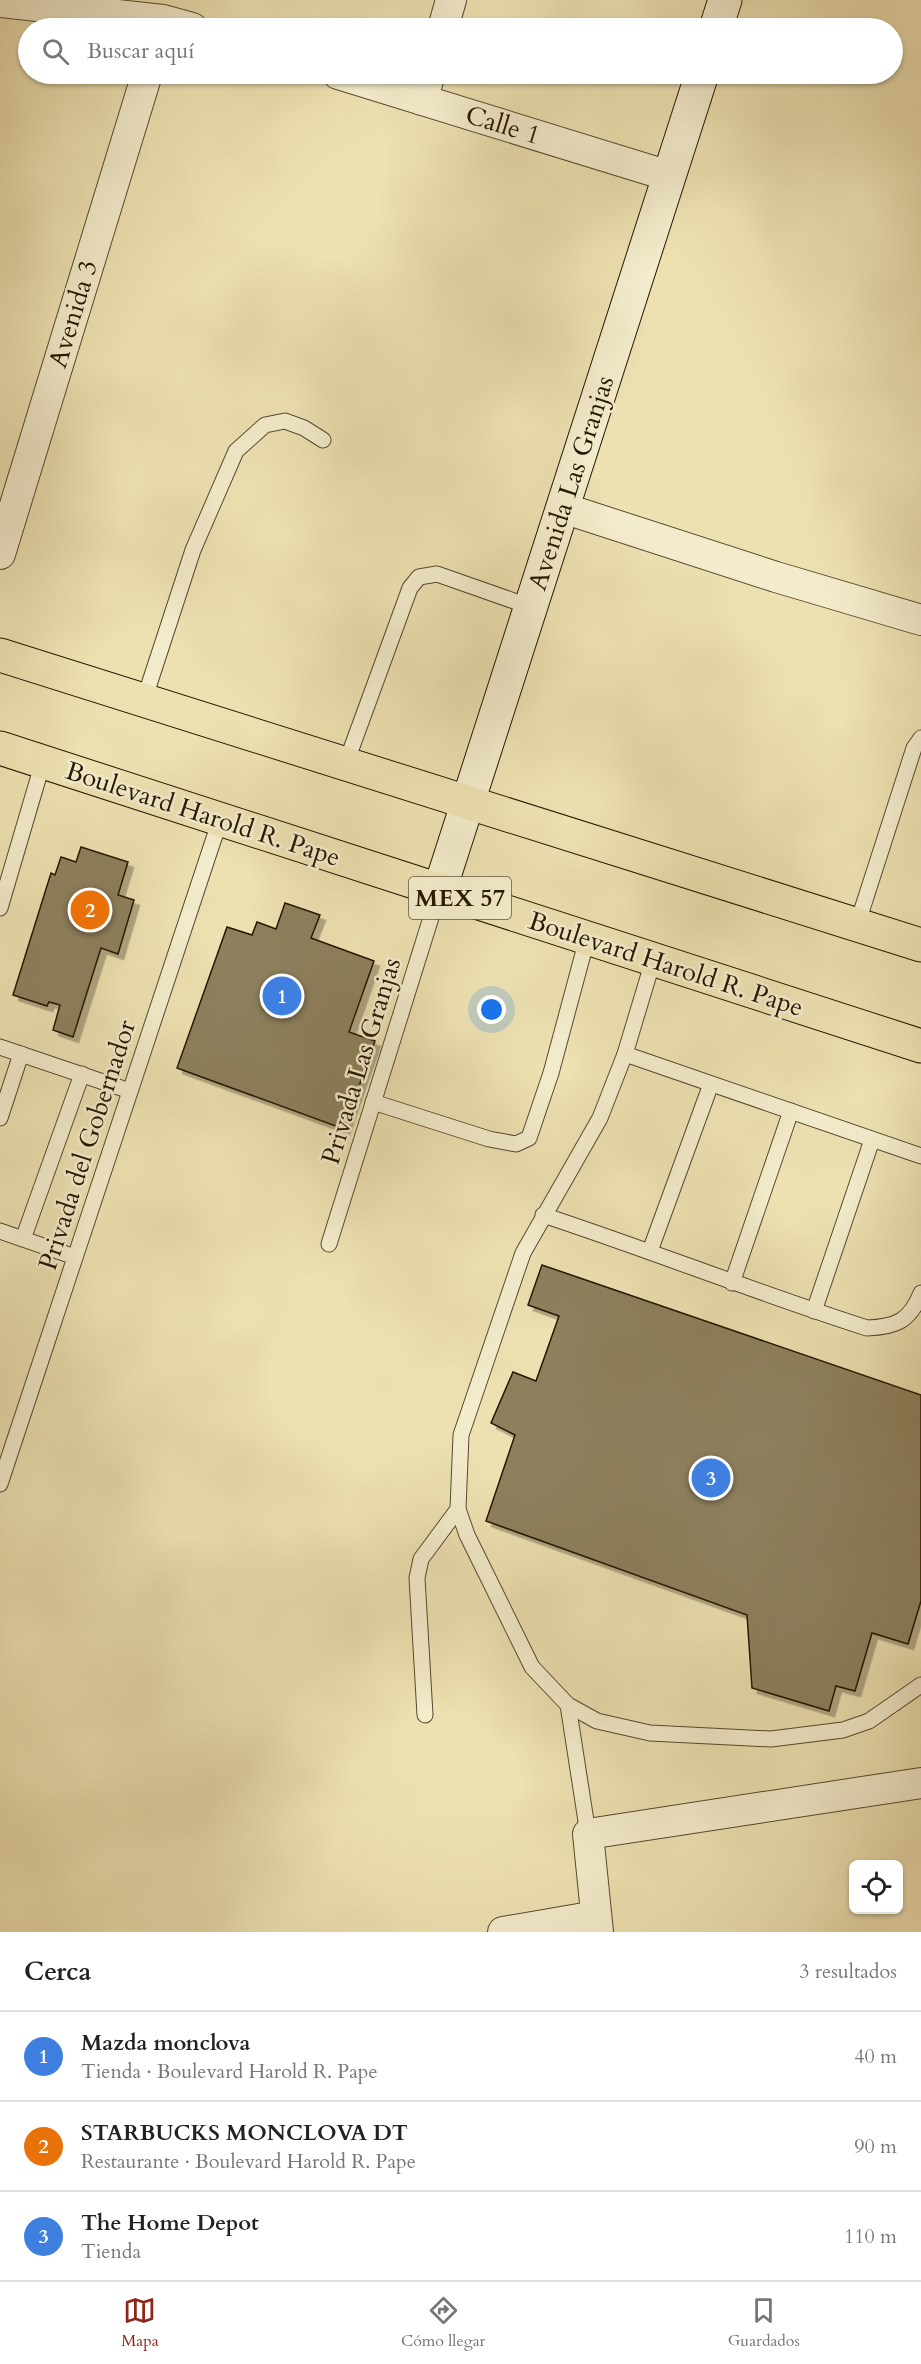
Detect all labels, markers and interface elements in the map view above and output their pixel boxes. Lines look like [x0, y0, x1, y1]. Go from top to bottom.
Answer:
search box [18, 18, 903, 84]
icon: search [39, 35, 72, 68]
text: Buscar aquí [87, 36, 194, 66]
street label: Calle 1 [461, 97, 545, 153]
street label: Avenida 3 [40, 256, 106, 372]
street label: Avenida Las Granjas [520, 371, 622, 595]
street label: Boulevard Harold R. Pape [61, 753, 345, 875]
road number: MEX 57 [409, 877, 511, 919]
pin: 2 [70, 888, 110, 932]
street label: Boulevard Harold R. Pape [524, 903, 808, 1025]
street label: Privada Las Granjas [313, 953, 409, 1169]
pin: 1 [262, 974, 302, 1018]
your location [477, 995, 506, 1024]
street label: Privada del Gobernador [30, 1015, 144, 1275]
pin: 3 [692, 1456, 730, 1500]
map controls [849, 1860, 903, 1914]
button: locate [849, 1860, 903, 1914]
text: Cerca [24, 1954, 91, 1989]
text: 3 resultados [799, 1958, 897, 1985]
text: Mazda monclova [81, 2028, 250, 2058]
text: 1 [38, 2043, 49, 2070]
text: 40 m [854, 2043, 897, 2070]
text: Tienda · Boulevard Harold R. Pape [81, 2058, 378, 2085]
text: STARBUCKS MONCLOVA DT [81, 2118, 408, 2148]
text: 2 [38, 2133, 49, 2160]
text: 90 m [854, 2133, 897, 2160]
text: Restaurante · Boulevard Harold R. Pape [81, 2148, 416, 2175]
text: The Home Depot [81, 2208, 259, 2238]
text: 3 [38, 2223, 49, 2250]
text: 110 m [844, 2223, 897, 2250]
text: Tienda [81, 2238, 141, 2265]
tab: Mapa [121, 2294, 159, 2352]
tab: Cómo llegar [401, 2294, 485, 2352]
tab: Guardados [728, 2294, 800, 2352]

